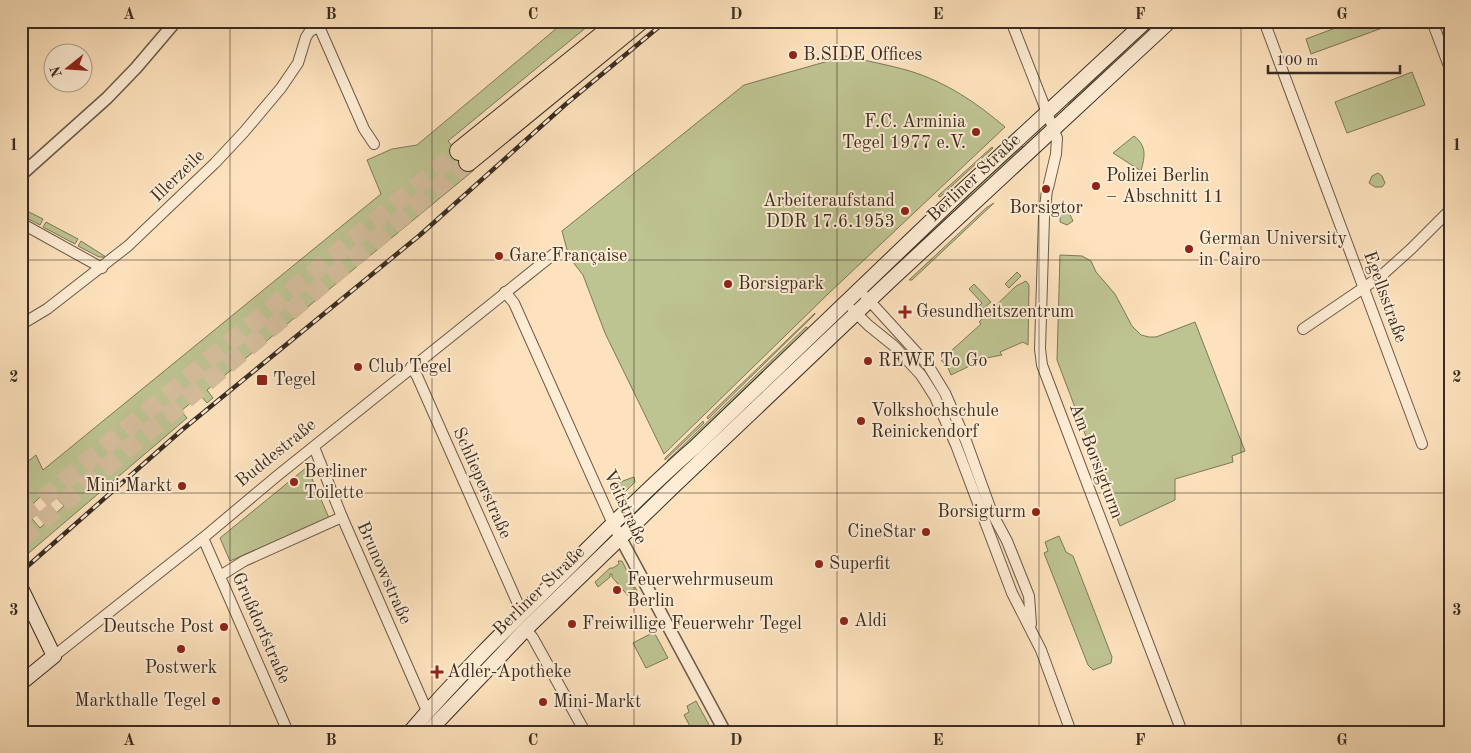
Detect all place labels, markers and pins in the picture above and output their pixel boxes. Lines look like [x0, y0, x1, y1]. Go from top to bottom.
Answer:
place label: B.SIDE Offices [803, 46, 922, 64]
marker: B.SIDE Offices [787, 49, 799, 61]
place label: F.C. Arminia Tegel 1977 e.V. [842, 113, 966, 152]
marker: F.C. Arminia Tegel 1977 e.V. [970, 126, 982, 138]
place label: Polizei Berlin – Abschnitt 11 [1106, 167, 1224, 206]
marker: Polizei Berlin – Abschnitt 11 [1090, 180, 1102, 192]
marker: Borsigtor [1040, 183, 1052, 195]
place label: Arbeiteraufstand DDR 17.6.1953 [763, 192, 895, 231]
place label: Borsigtor [1009, 199, 1083, 217]
marker: Arbeiteraufstand DDR 17.6.1953 [899, 205, 911, 217]
place label: German University in Cairo [1199, 230, 1347, 269]
marker: German University in Cairo [1183, 243, 1195, 255]
place label: Gare Française [509, 247, 627, 265]
marker: Gare Française [493, 250, 505, 262]
place label: Borsigpark [738, 275, 824, 293]
marker: Borsigpark [722, 278, 734, 290]
place label: Gesundheitszentrum [916, 303, 1074, 321]
marker: Gesundheitszentrum [898, 305, 912, 319]
place label: REWE To Go [878, 352, 988, 370]
marker: REWE To Go [862, 355, 874, 367]
place label: Club Tegel [368, 358, 452, 376]
marker: Club Tegel [352, 361, 364, 373]
place label: Tegel [273, 371, 316, 389]
marker: Tegel [255, 373, 269, 387]
place label: Volkshochschule Reinickendorf [871, 402, 999, 441]
marker: Volkshochschule Reinickendorf [855, 415, 867, 427]
place label: Berliner Toilette [304, 463, 368, 502]
marker: Berliner Toilette [288, 476, 300, 488]
place label: Mini Markt [85, 477, 172, 495]
marker: Mini Markt [176, 480, 188, 492]
place label: Borsigturm [937, 503, 1026, 521]
marker: Borsigturm [1030, 506, 1042, 518]
place label: CineStar [847, 523, 917, 541]
marker: CineStar [920, 526, 932, 538]
place label: Superfit [829, 555, 891, 573]
marker: Superfit [813, 558, 825, 570]
place label: Feuerwehrmuseum Berlin [627, 571, 774, 610]
marker: Feuerwehrmuseum Berlin [611, 584, 623, 596]
place label: Aldi [854, 612, 887, 630]
place label: Freiwillige Feuerwehr Tegel [582, 615, 802, 633]
marker: Aldi [838, 615, 850, 627]
place label: Deutsche Post [103, 618, 214, 636]
marker: Freiwillige Feuerwehr Tegel [566, 618, 578, 630]
marker: Deutsche Post [218, 621, 230, 633]
marker: Postwerk [175, 643, 187, 655]
place label: Postwerk [145, 659, 217, 677]
place label: Adler-Apotheke [447, 663, 571, 681]
marker: Adler-Apotheke [431, 666, 443, 678]
place label: Markthalle Tegel [74, 692, 206, 710]
place label: Mini-Markt [553, 693, 641, 711]
marker: Markthalle Tegel [210, 695, 222, 707]
marker: Mini-Markt [537, 696, 549, 708]

